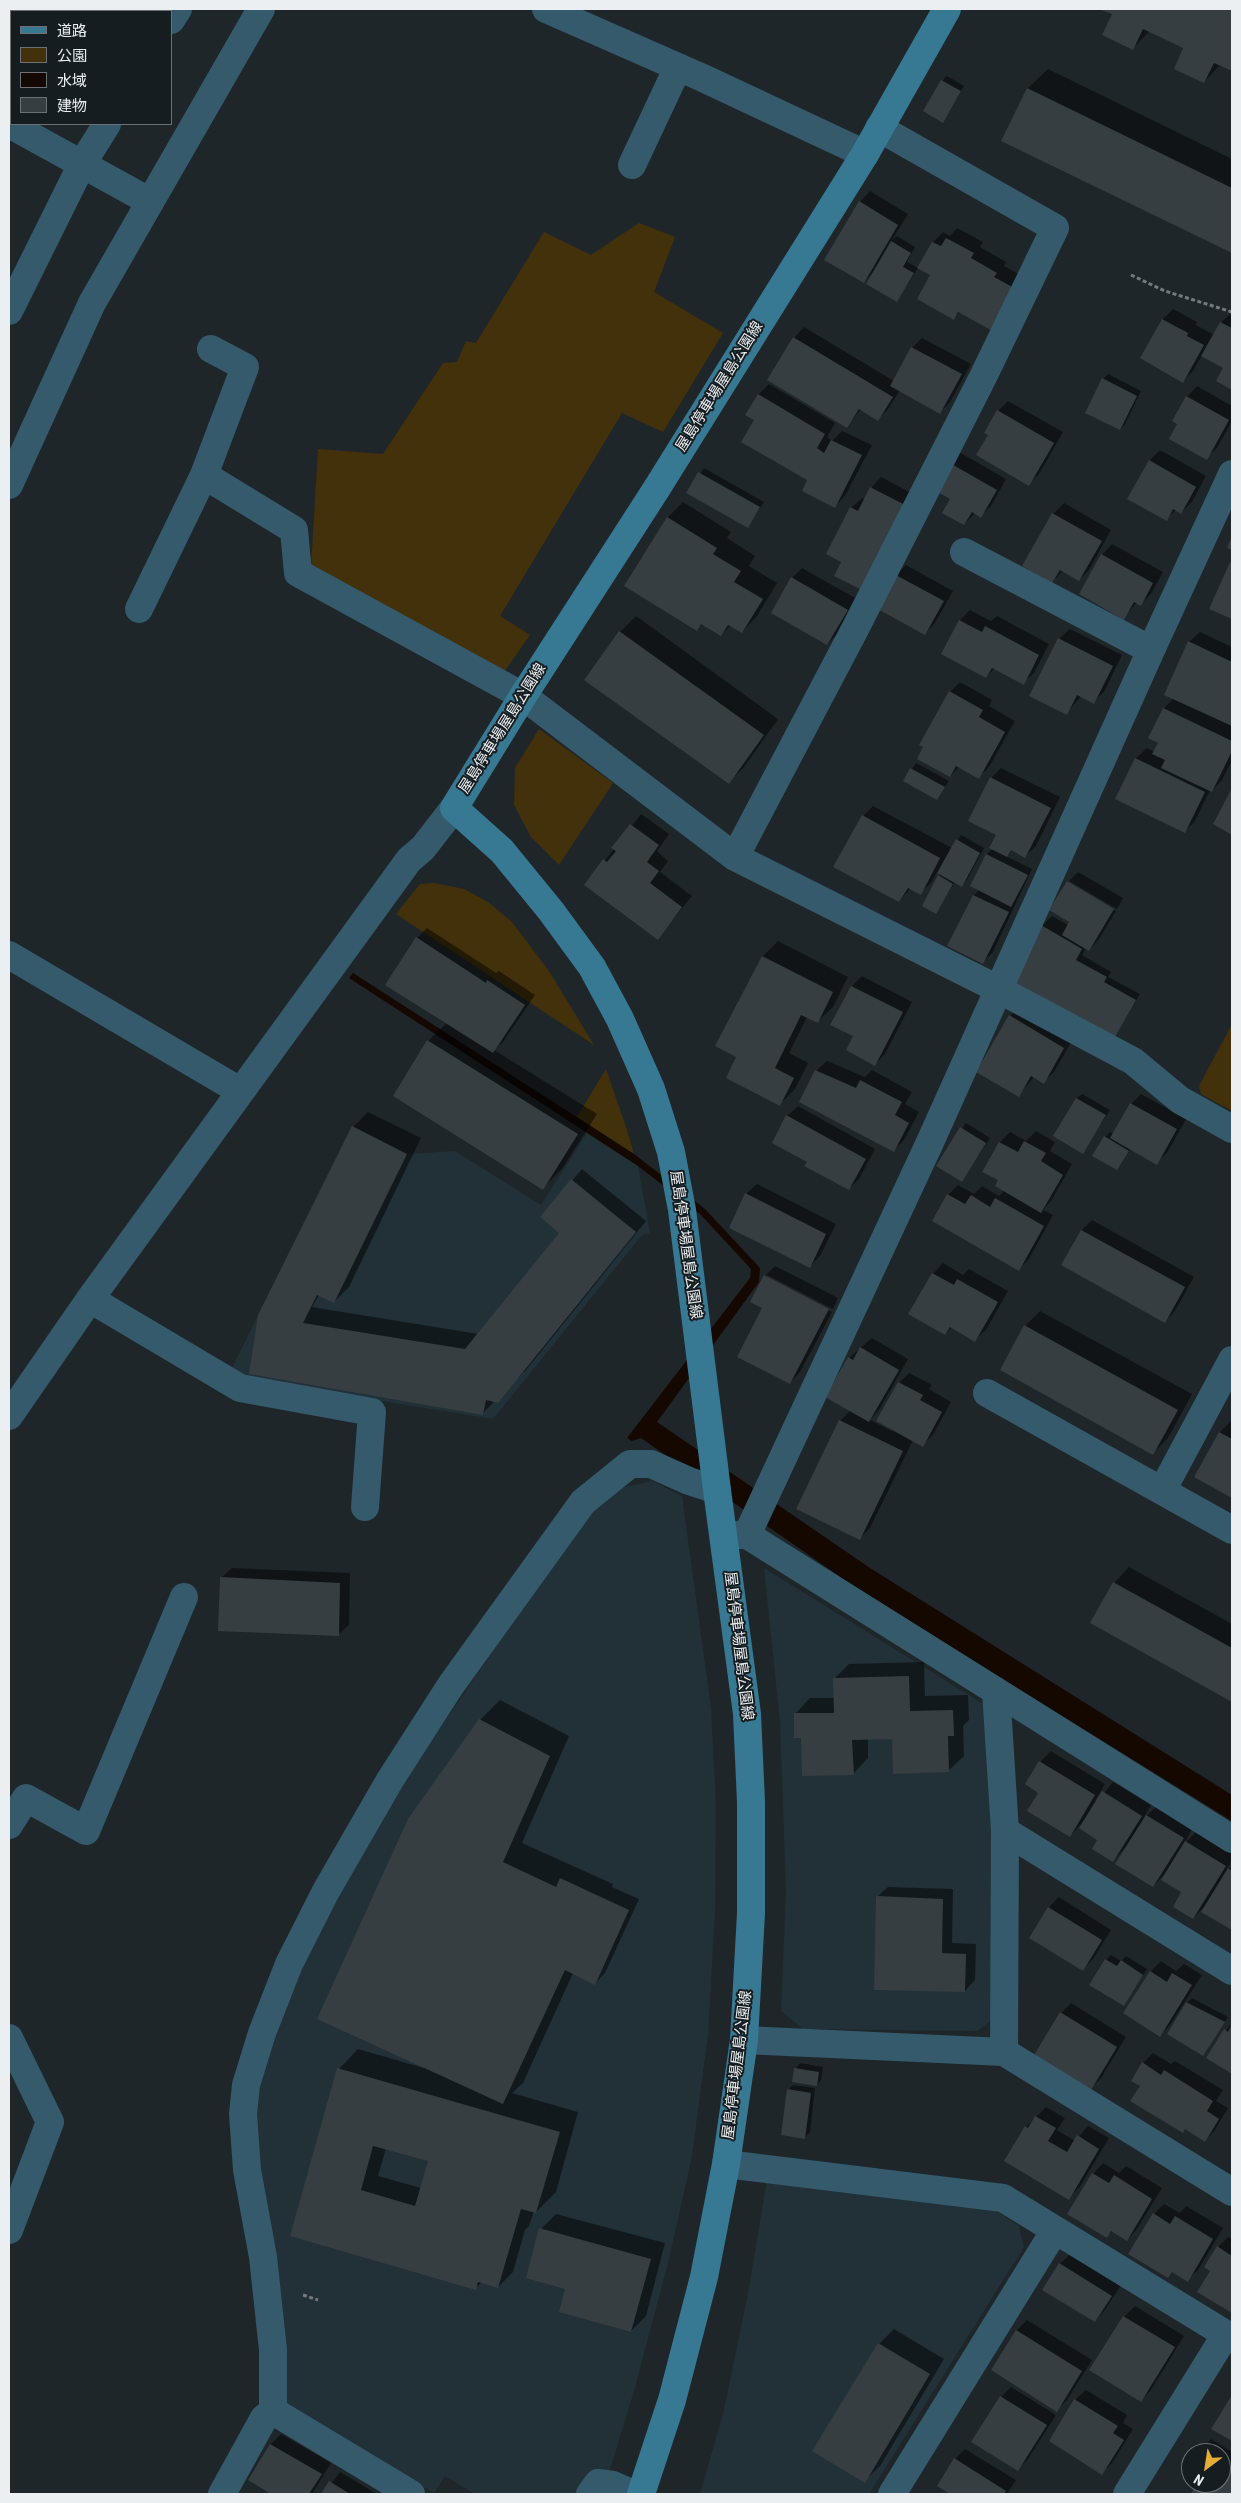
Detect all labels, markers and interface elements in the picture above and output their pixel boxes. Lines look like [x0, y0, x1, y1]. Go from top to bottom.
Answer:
legend [10, 10, 172, 125]
text: 道路 [57, 22, 87, 40]
text: 公園 [57, 47, 87, 65]
text: 水域 [57, 72, 87, 90]
text: 建物 [57, 97, 87, 115]
street label: 屋島停車場屋島公園線 [673, 319, 767, 455]
street label: 屋島停車場屋島公園線 [456, 661, 550, 797]
street label: 屋島停車場屋島公園線 [666, 1169, 704, 1321]
street label: 屋島停車場屋島公園線 [720, 1570, 756, 1722]
street label: 屋島停車場屋島公園線 [720, 1989, 756, 2141]
north arrow [1181, 2443, 1231, 2493]
text: N [1191, 2471, 1207, 2489]

